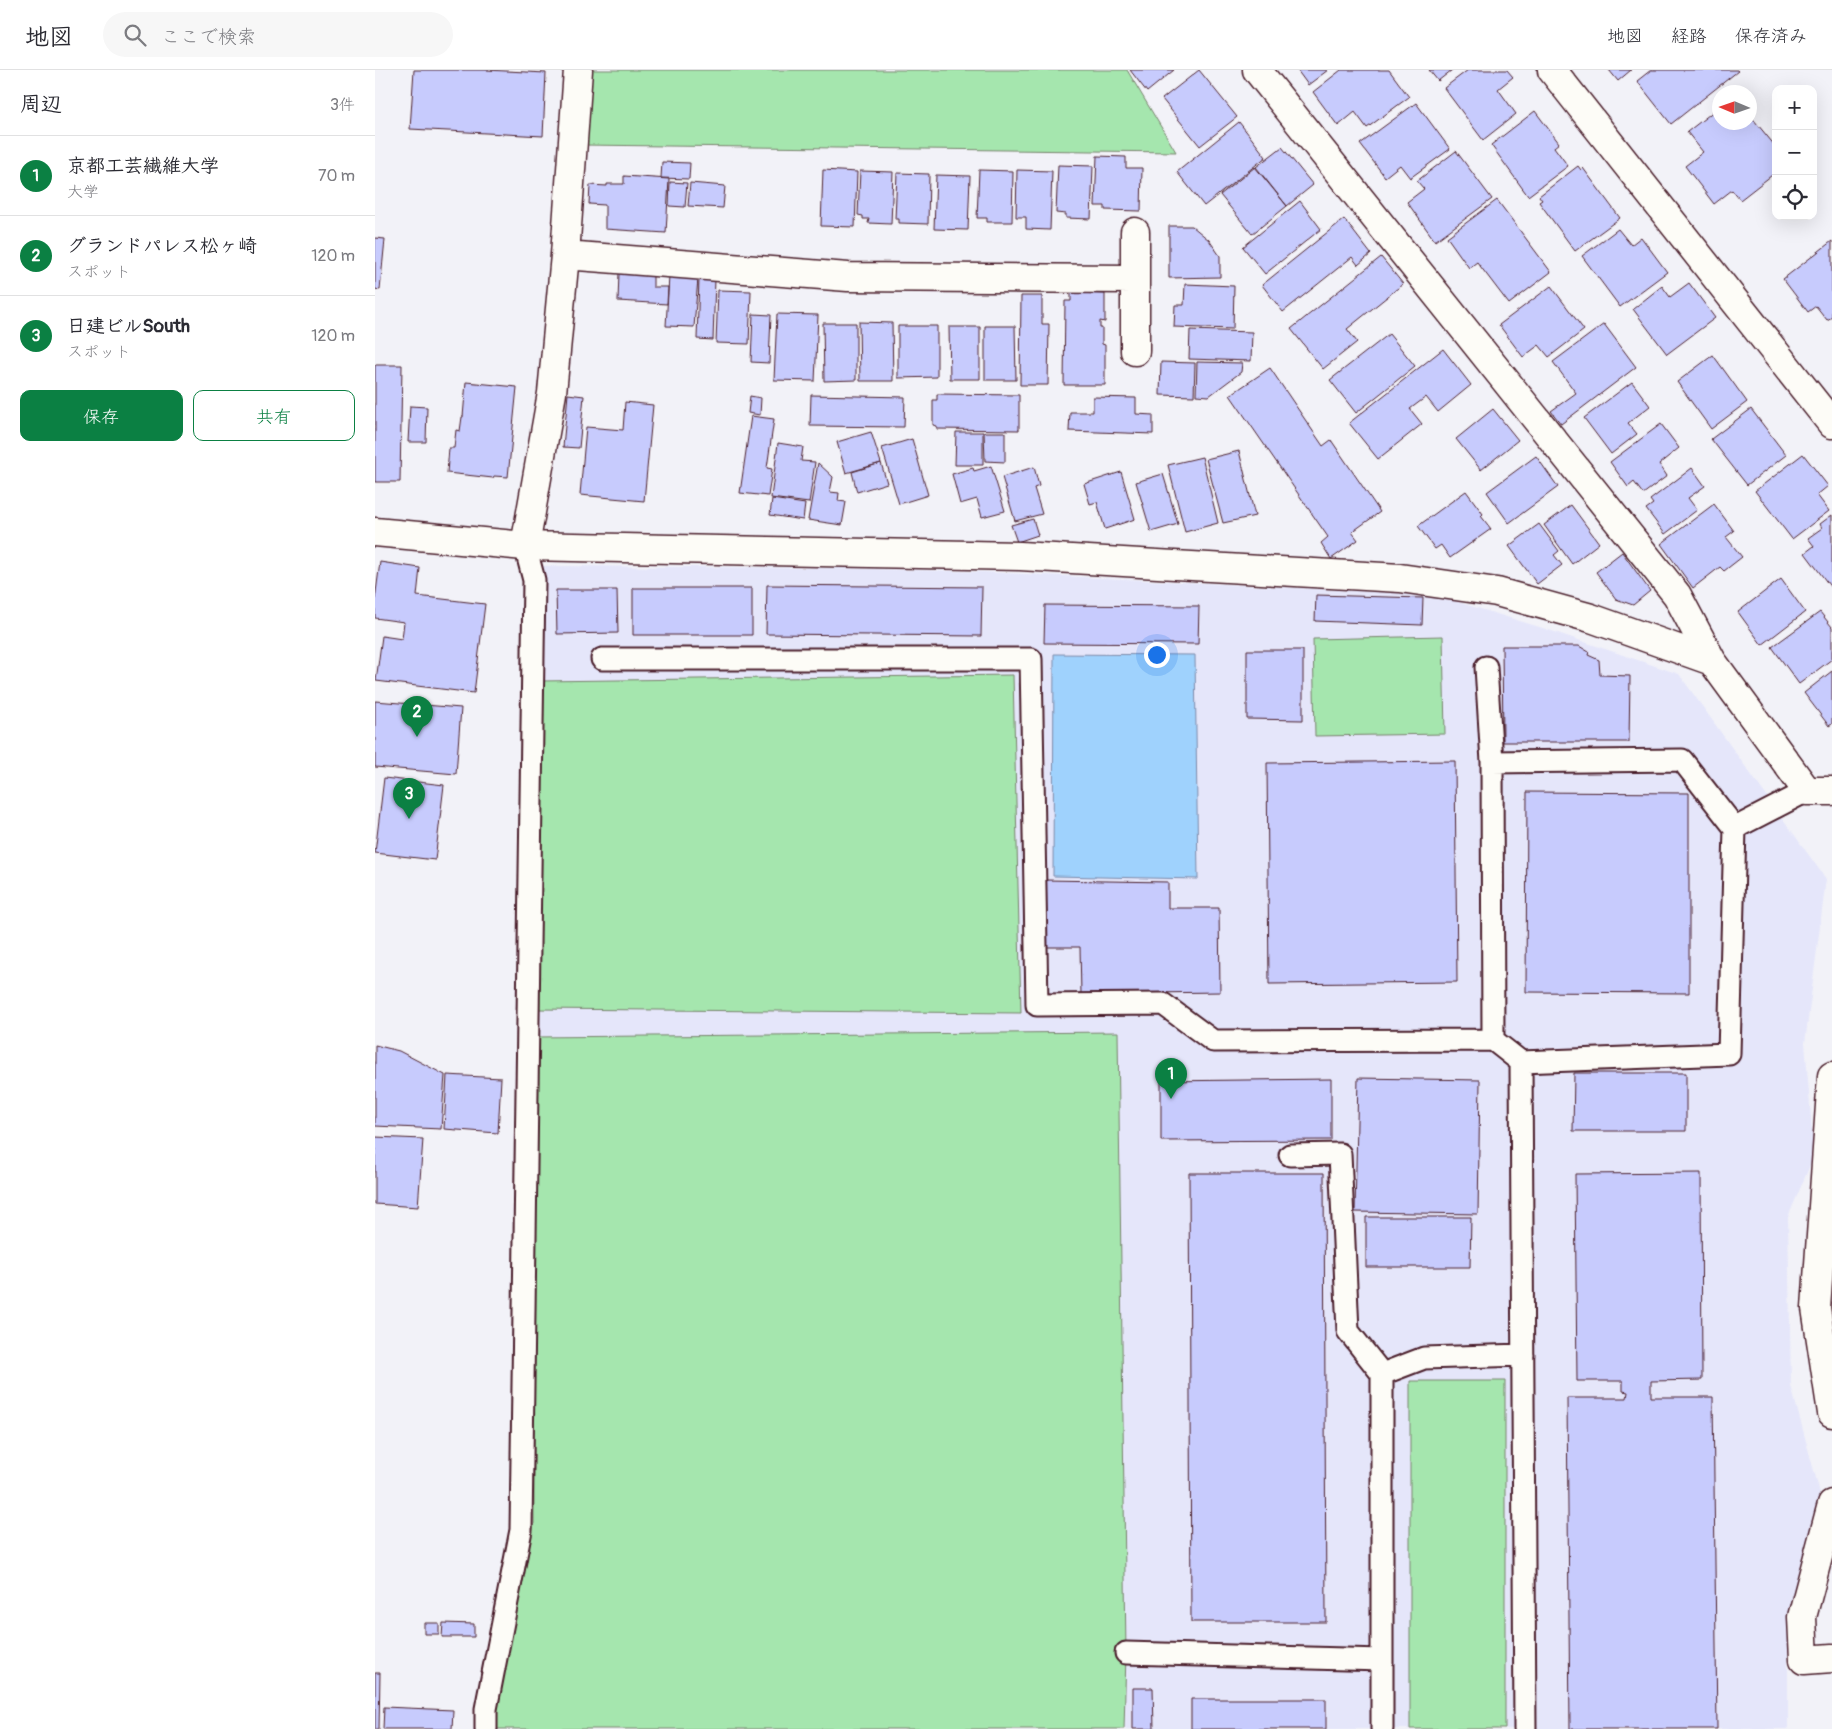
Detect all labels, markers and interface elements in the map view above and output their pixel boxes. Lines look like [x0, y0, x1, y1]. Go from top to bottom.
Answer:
search box [103, 12, 453, 57]
icon: search [121, 21, 149, 49]
text: 地図 [25, 23, 73, 52]
text: ここで検索 [161, 25, 256, 49]
text: 地図 [1607, 25, 1643, 48]
text: 経路 [1671, 25, 1707, 48]
text: 保存済み [1735, 25, 1807, 48]
north arrow [1712, 85, 1757, 130]
map controls [1772, 85, 1817, 220]
button: + [1772, 85, 1817, 130]
text: 周辺 [20, 91, 62, 118]
text: 3件 [330, 95, 355, 115]
button: − [1772, 130, 1817, 175]
text: 京都工芸繊維大学 [67, 154, 219, 178]
text: 1 [33, 166, 39, 186]
text: 70 m [318, 166, 355, 186]
button: locate [1772, 175, 1817, 220]
text: 大学 [67, 182, 99, 202]
text: グランドパレス松ヶ崎 [67, 234, 257, 258]
text: 2 [32, 246, 40, 266]
text: 120 m [311, 246, 355, 266]
text: スポット [67, 262, 131, 282]
text: 日建ビルSouth [67, 314, 190, 338]
text: 3 [32, 326, 40, 346]
text: 120 m [311, 326, 355, 346]
text: スポット [67, 342, 131, 362]
button: 保存 [20, 390, 183, 441]
button: 共有 [193, 390, 355, 441]
your location [1144, 642, 1170, 668]
pin: 2 [401, 696, 433, 737]
pin: 3 [393, 778, 425, 819]
pin: 1 [1155, 1058, 1187, 1099]

